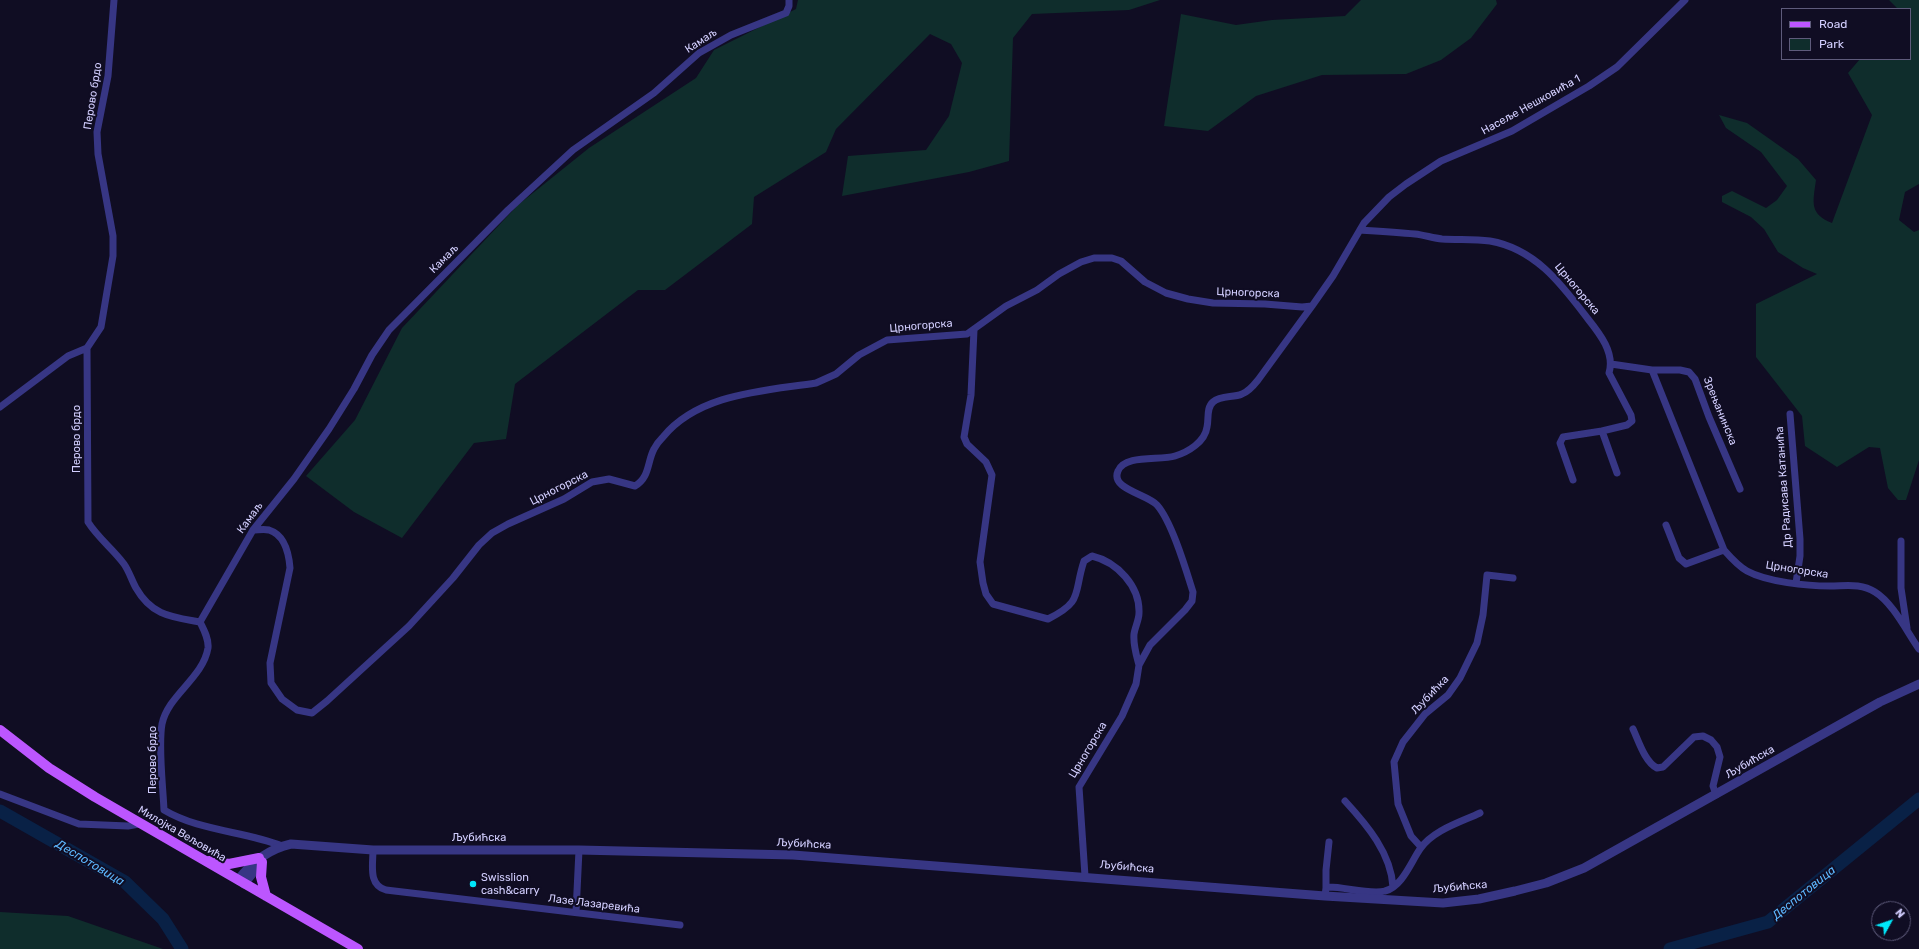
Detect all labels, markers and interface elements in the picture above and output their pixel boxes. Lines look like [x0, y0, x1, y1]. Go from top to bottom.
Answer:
legend [1781, 8, 1911, 60]
text: Road [1819, 17, 1847, 31]
street label: Камаљ [683, 26, 719, 56]
text: Park [1819, 37, 1844, 51]
street label: Перово брдо [81, 61, 105, 131]
street label: Насеље Нешковића 1 [1479, 72, 1583, 138]
street label: Камаљ [427, 242, 461, 276]
street label: Црногорска [1552, 261, 1602, 317]
street label: Црногорска [1216, 285, 1280, 301]
street label: Црногорска [889, 317, 953, 335]
street label: Зрењанинска [1700, 375, 1740, 447]
street label: Перово брдо [70, 405, 84, 473]
street label: Др Радисава Катанића [1773, 426, 1795, 548]
street label: Црногорска [528, 468, 590, 508]
street label: Камаљ [234, 500, 266, 536]
street label: Црногорска [1765, 559, 1829, 581]
street label: Љубићка [1408, 673, 1452, 717]
street label: Црногорска [1066, 720, 1110, 780]
street label: Перово брдо [146, 726, 160, 794]
street label: Љубићска [1723, 743, 1777, 781]
street label: Милојка Вељовића [136, 803, 228, 865]
street label: Љубићска [452, 831, 506, 845]
street label: Љубићска [776, 836, 832, 852]
water label: Деспотовица [53, 837, 127, 889]
street label: Љубићска [1099, 858, 1155, 876]
water label: Деспотовица [1769, 863, 1839, 923]
place label: Swisslion cash&carry [481, 871, 540, 897]
street label: Љубићска [1432, 878, 1488, 896]
marker: Swisslion cash&carry [468, 879, 478, 889]
street label: Лазе Лазаревића [547, 892, 641, 916]
north arrow [1871, 901, 1911, 941]
text: N [1892, 906, 1907, 921]

